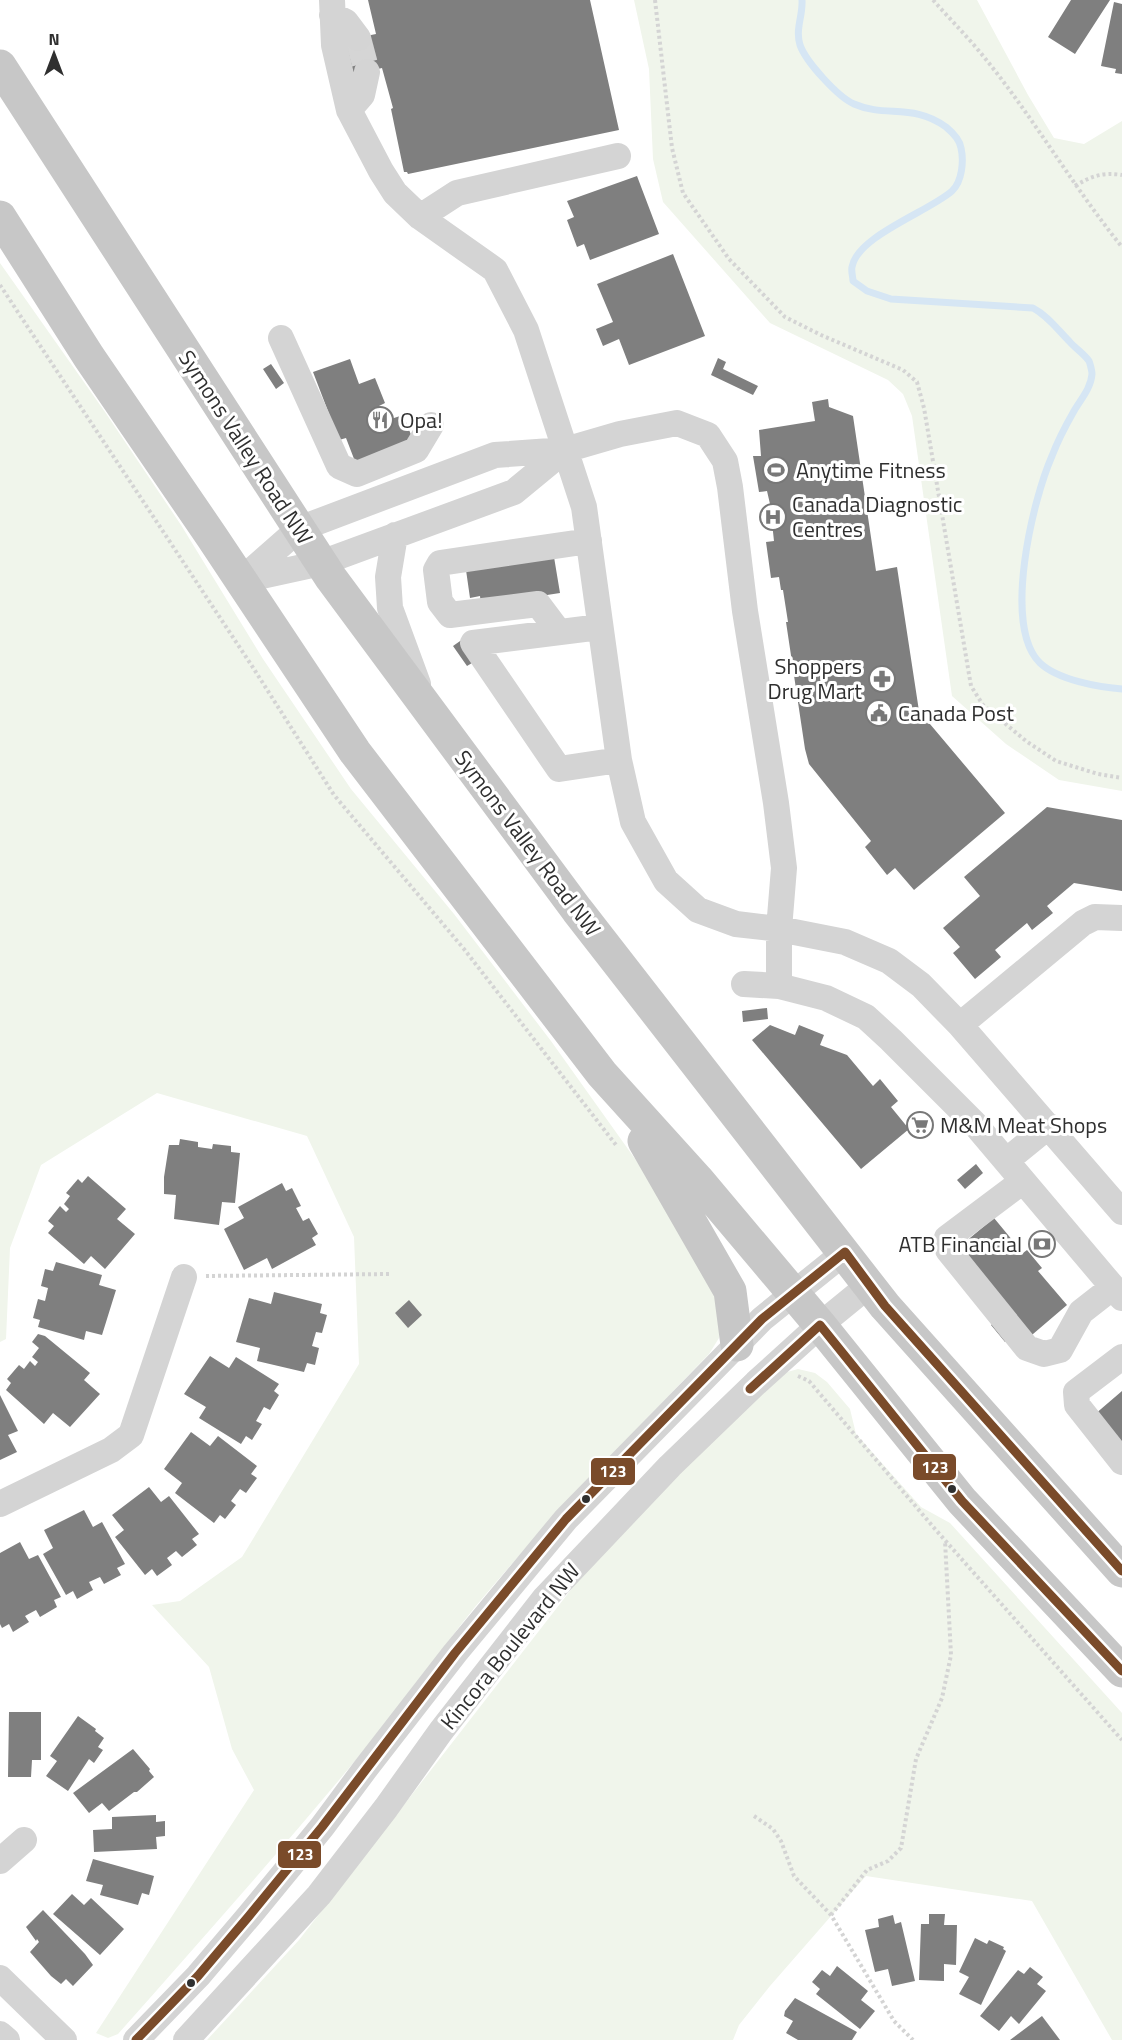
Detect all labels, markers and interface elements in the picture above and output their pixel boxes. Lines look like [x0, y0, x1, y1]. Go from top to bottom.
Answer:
north arrow [24, 24, 84, 84]
text: N [48, 27, 60, 51]
street label: Symons Valley Road NW [170, 343, 322, 551]
place label: Opa! [400, 403, 443, 437]
restaurant icon: Opa! [365, 405, 395, 435]
place label: Anytime Fitness [796, 453, 946, 487]
sports icon: Anytime Fitness [761, 455, 791, 485]
place label: Canada Diagnostic Centres [792, 487, 962, 546]
hospital icon: Canada Diagnostic Centres [758, 502, 788, 532]
place label: Shoppers Drug Mart [768, 649, 862, 708]
pharmacy icon: Shoppers Drug Mart [867, 664, 897, 694]
place label: Canada Post [898, 696, 1014, 730]
public building icon: Canada Post [864, 698, 894, 728]
street label: Symons Valley Road NW [446, 743, 610, 943]
place label: M&M Meat Shops [940, 1108, 1107, 1142]
supermarket icon: M&M Meat Shops [905, 1110, 935, 1140]
place label: ATB Financial [898, 1227, 1022, 1261]
bank icon: ATB Financial [1027, 1229, 1057, 1259]
line badge: 123 [912, 1453, 957, 1481]
text: 123 [922, 1455, 948, 1479]
line badge: 123 [590, 1457, 636, 1486]
text: 123 [600, 1459, 626, 1483]
unlabelled marker [946, 1483, 958, 1495]
unlabelled marker [580, 1493, 592, 1505]
street label: Kincora Boulevard NW [432, 1555, 588, 1737]
line badge: 123 [277, 1840, 322, 1869]
text: 123 [287, 1842, 313, 1866]
unlabelled marker [185, 1977, 197, 1989]

